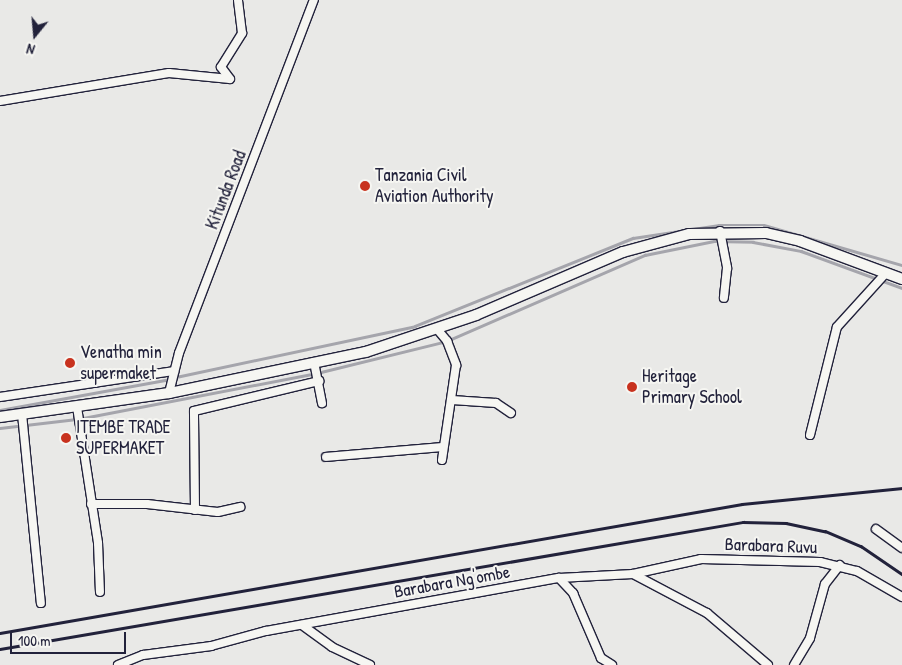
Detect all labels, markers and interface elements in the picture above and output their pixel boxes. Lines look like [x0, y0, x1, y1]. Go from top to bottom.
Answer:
north arrow [10, 10, 60, 60]
text: N [24, 40, 37, 60]
street label: Kitunda Road [201, 148, 251, 232]
place label: Tanzania Civil Aviation Authority [375, 165, 494, 208]
marker: Tanzania Civil Aviation Authority [359, 180, 371, 192]
place label: Venatha min supermaket [80, 342, 162, 384]
marker: Venatha min supermaket [64, 357, 76, 369]
place label: Heritage Primary School [642, 366, 742, 408]
marker: Heritage Primary School [626, 381, 638, 393]
place label: ITEMBE TRADE SUPERMAKET [76, 417, 170, 459]
marker: ITEMBE TRADE SUPERMAKET [60, 432, 72, 444]
street label: Barabara Ruvu [724, 534, 818, 558]
street label: Barabara Ng'ombe [392, 561, 512, 603]
scale bar [12, 622, 129, 654]
text: 100 m [18, 630, 51, 651]

